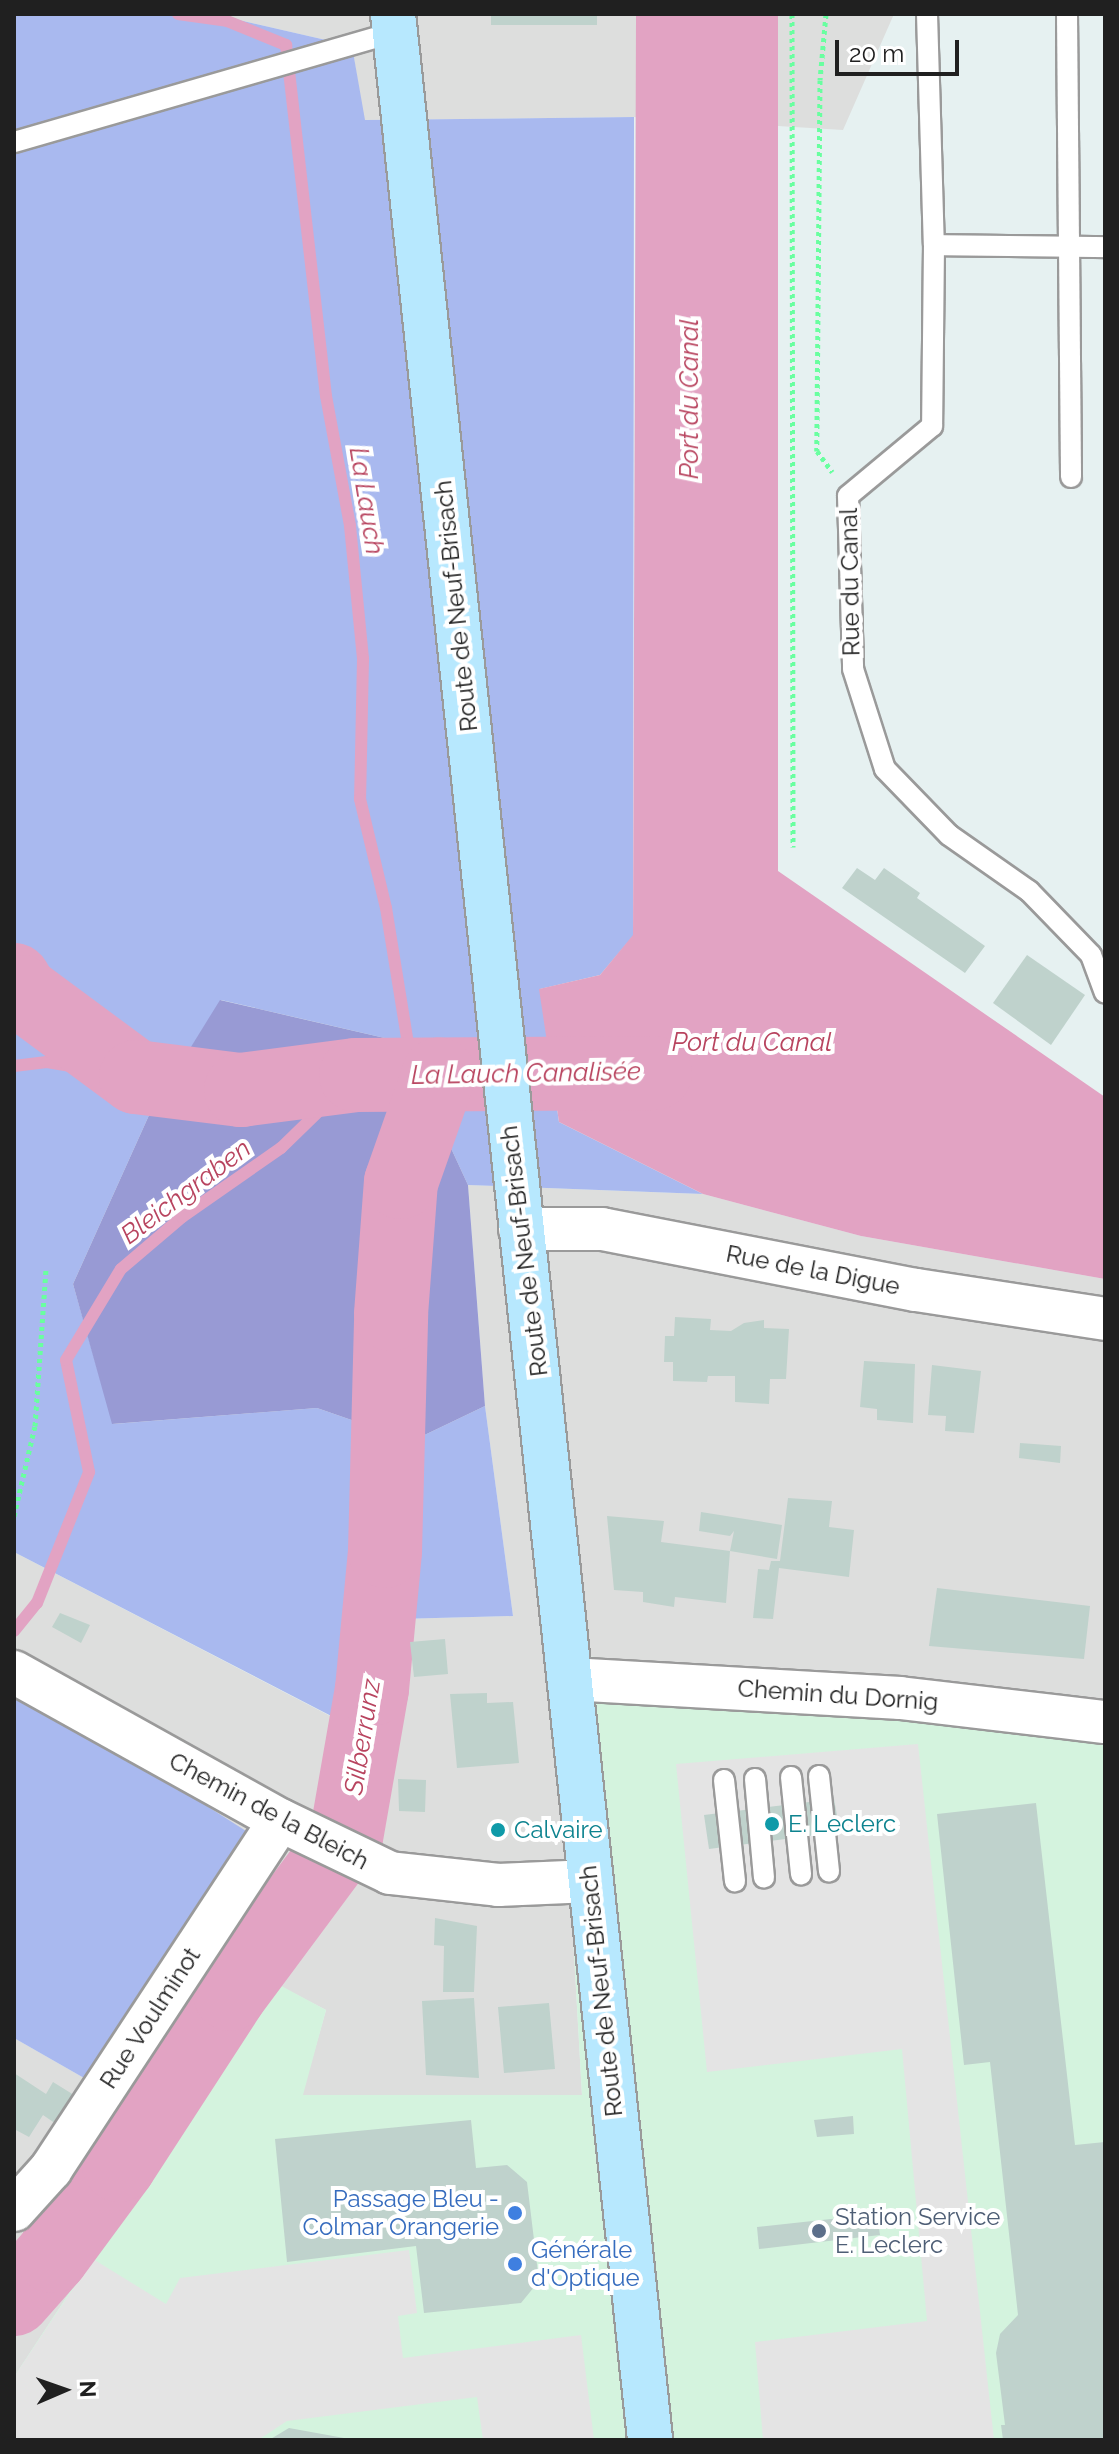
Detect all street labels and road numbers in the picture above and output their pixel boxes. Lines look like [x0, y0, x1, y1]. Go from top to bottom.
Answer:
street label: Route de Neuf-Brisach [428, 479, 484, 733]
street label: Rue du Canal [834, 508, 866, 656]
street label: Route de Neuf-Brisach [494, 1124, 554, 1378]
street label: Rue de la Digue [724, 1239, 902, 1301]
street label: Chemin du Dornig [737, 1674, 939, 1716]
street label: Chemin de la Bleich [164, 1746, 374, 1876]
street label: Route de Neuf-Brisach [573, 1864, 629, 2118]
street label: Rue Voulminot [94, 1942, 206, 2094]

